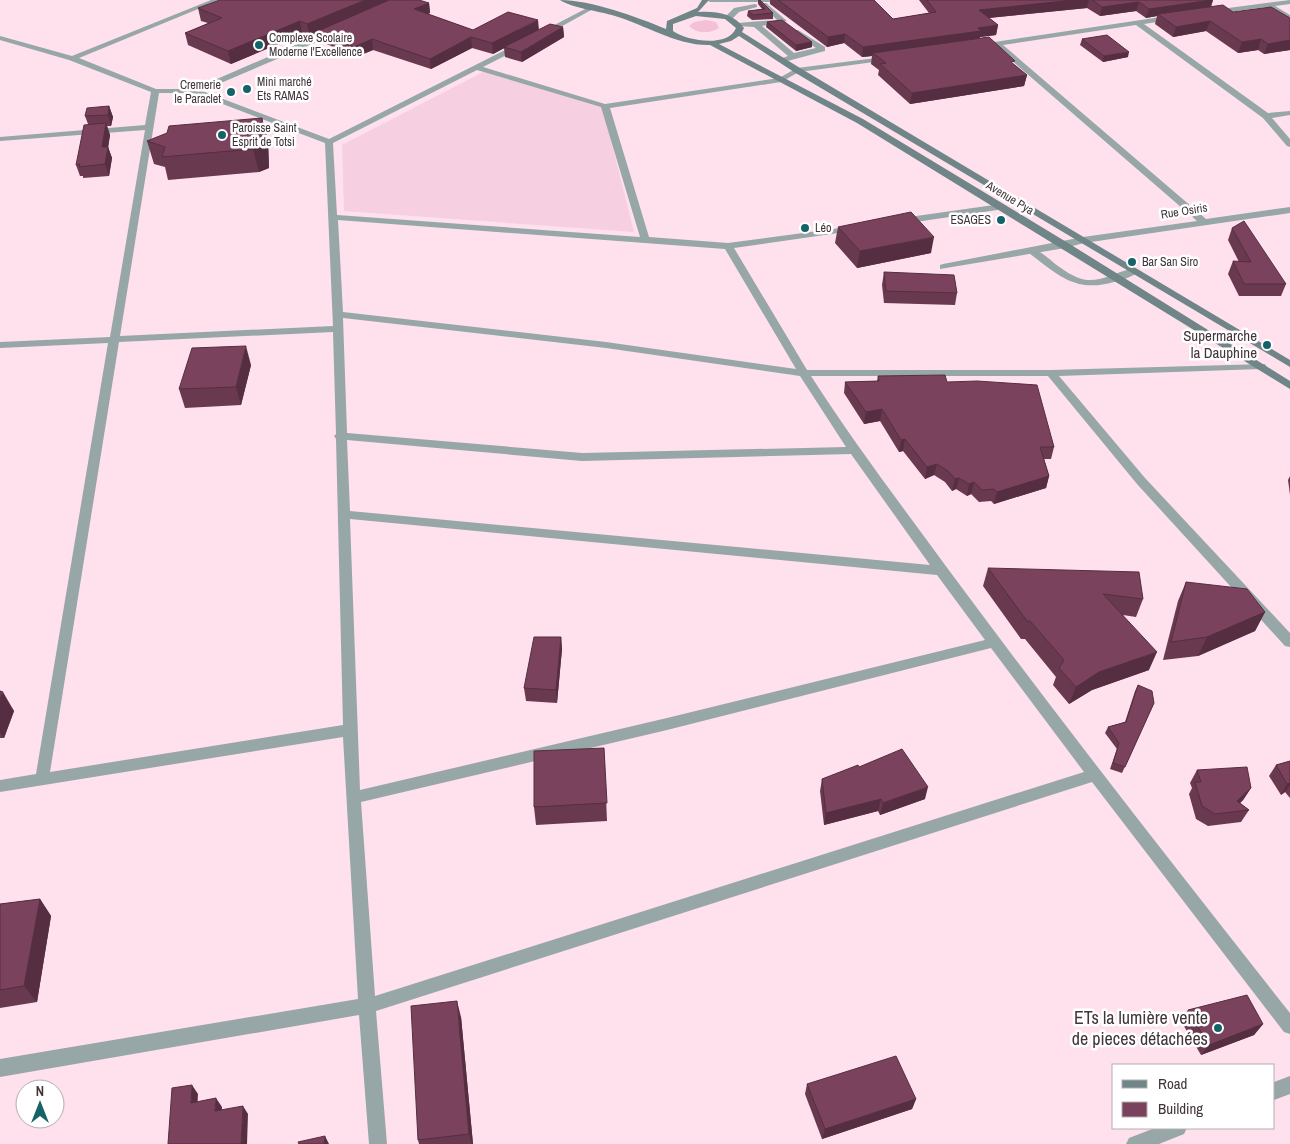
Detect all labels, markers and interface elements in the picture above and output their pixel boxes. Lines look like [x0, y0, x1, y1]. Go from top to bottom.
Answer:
place label: Complexe Scolaire Moderne l'Excellence [269, 30, 362, 60]
marker: Complexe Scolaire Moderne l'Excellence [253, 39, 265, 51]
place label: Mini marché Ets RAMAS [257, 74, 312, 104]
place label: Cremerie le Paraclet [175, 77, 221, 107]
marker: Mini marché Ets RAMAS [241, 83, 253, 95]
marker: Cremerie le Paraclet [225, 86, 237, 98]
place label: Paroisse Saint Esprit de Totsi [232, 120, 297, 150]
marker: Paroisse Saint Esprit de Totsi [216, 129, 228, 141]
street label: Avenue Pya [982, 177, 1037, 219]
street label: Rue Osiris [1160, 199, 1209, 223]
place label: ESAGES [951, 212, 991, 228]
marker: ESAGES [995, 214, 1007, 226]
place label: Léo [815, 220, 831, 236]
marker: Léo [799, 222, 811, 234]
place label: Bar San Siro [1142, 254, 1198, 270]
marker: Bar San Siro [1126, 256, 1138, 268]
place label: Supermarche la Dauphine [1183, 325, 1257, 363]
marker: Supermarche la Dauphine [1261, 339, 1273, 351]
place label: ETs la lumière vente de pieces détachées [1072, 1005, 1208, 1051]
marker: ETs la lumière vente de pieces détachées [1212, 1022, 1224, 1034]
legend [1112, 1064, 1275, 1129]
text: Road [1158, 1073, 1187, 1094]
north arrow [15, 1079, 65, 1129]
text: N [36, 1082, 44, 1100]
text: Building [1158, 1098, 1203, 1119]

